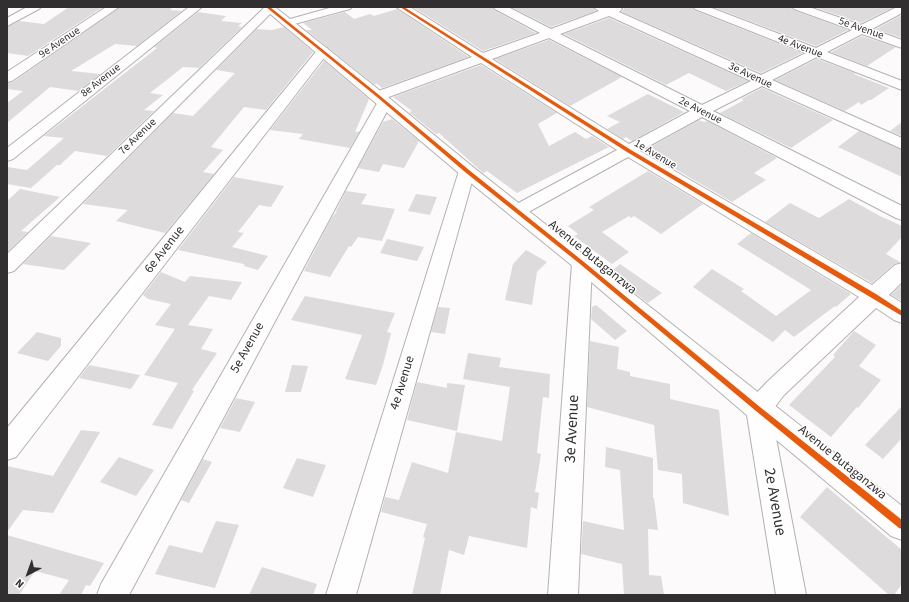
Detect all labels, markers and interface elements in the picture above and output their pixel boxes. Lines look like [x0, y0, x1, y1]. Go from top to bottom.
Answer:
street label: 5e Avenue [837, 15, 885, 43]
street label: 9e Avenue [37, 24, 83, 62]
street label: 4e Avenue [776, 32, 824, 62]
street label: 3e Avenue [726, 60, 774, 92]
street label: 8e Avenue [78, 61, 124, 101]
street label: 2e Avenue [676, 94, 724, 128]
street label: 7e Avenue [117, 116, 159, 158]
street label: 1e Avenue [631, 137, 679, 173]
street label: Avenue Butaganzwa [545, 218, 639, 298]
street label: 6e Avenue [142, 223, 188, 277]
street label: 5e Avenue [228, 320, 268, 376]
street label: 4e Avenue [387, 354, 419, 412]
street label: 3e Avenue [562, 394, 584, 464]
street label: Avenue Butaganzwa [795, 423, 889, 503]
street label: 2e Avenue [759, 467, 789, 537]
north arrow [8, 554, 48, 594]
text: N [12, 575, 27, 592]

